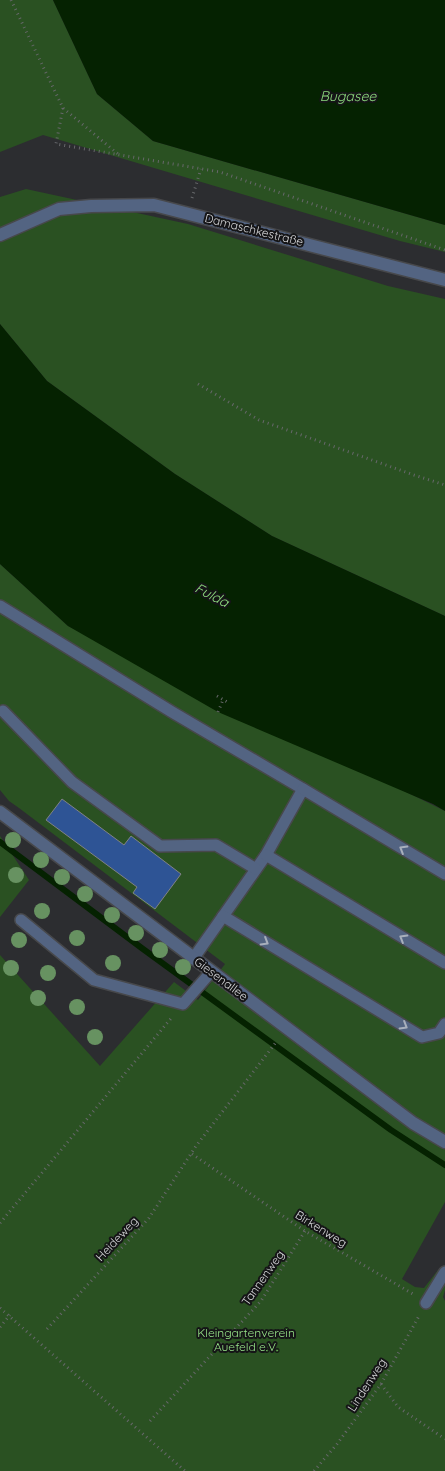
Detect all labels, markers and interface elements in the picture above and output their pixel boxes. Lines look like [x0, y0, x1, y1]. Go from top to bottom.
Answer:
water label: Bugasee [320, 87, 377, 105]
street label: Damaschkestraße [203, 210, 305, 249]
water label: Fulda [192, 579, 233, 612]
one-way arrow [400, 846, 409, 856]
one-way arrow [400, 934, 409, 944]
one-way arrow [259, 935, 268, 945]
street label: Giesenallee [192, 954, 251, 1004]
one-way arrow [398, 1019, 407, 1029]
street label: Birkenweg [293, 1207, 350, 1250]
street label: Heideweg [92, 1213, 141, 1264]
street label: Tannenweg [238, 1247, 287, 1308]
park label: Kleingartenverein Auefeld e.V. [197, 1325, 295, 1354]
street label: Lindenweg [344, 1355, 389, 1414]

